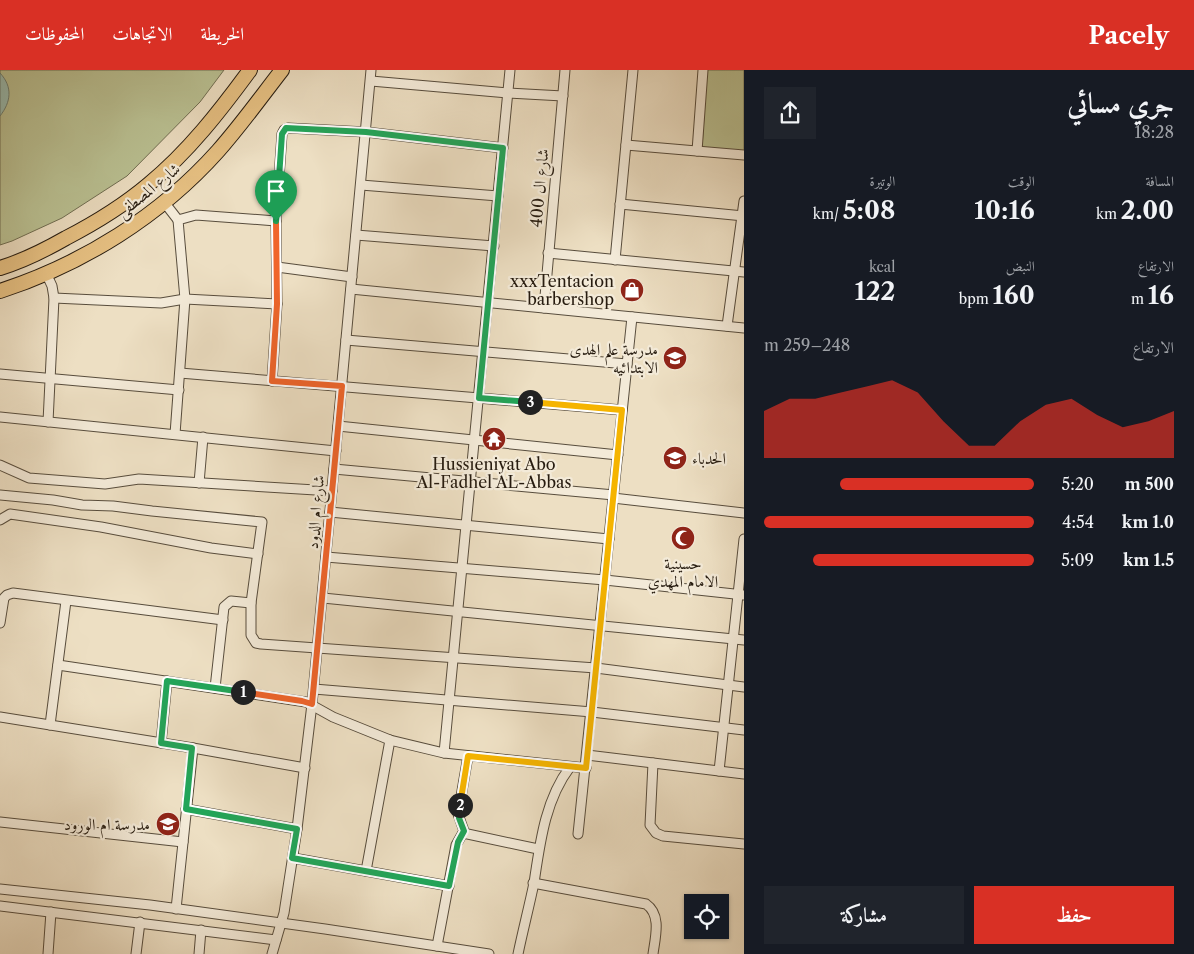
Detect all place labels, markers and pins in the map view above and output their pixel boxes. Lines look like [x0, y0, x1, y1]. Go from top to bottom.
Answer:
pin [255, 170, 297, 221]
place label: xxxTentacion barbershop [510, 271, 614, 309]
shop icon: xxxTentacion barbershop [619, 277, 645, 303]
place label: مدرسة علم الهدى الابتدائيه [570, 339, 658, 378]
school or university icon: مدرسة علم الهدى الابتدائيه [662, 345, 688, 371]
pin: 3 [518, 390, 542, 414]
temple icon: Hussieniyat Abo Al-Fadhel AL-Abbas [481, 426, 507, 452]
school or university icon: الحدباء [662, 445, 688, 471]
place label: الحدباء [692, 448, 726, 468]
place label: Hussieniyat Abo Al-Fadhel AL-Abbas [415, 454, 572, 492]
mosque icon: حسينية الامام المهدي [670, 525, 696, 551]
place label: حسينية الامام المهدي [648, 553, 718, 596]
pin: 1 [230, 680, 256, 704]
pin: 2 [448, 792, 472, 818]
school or university icon: مدرسة ام الورود [155, 811, 181, 837]
place label: مدرسة ام الورود [64, 814, 150, 839]

